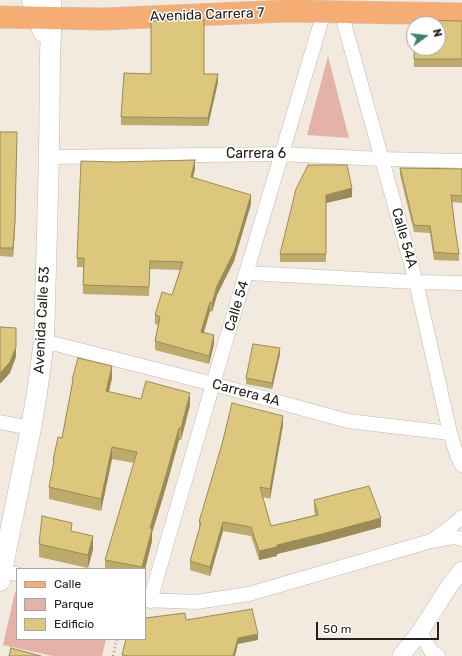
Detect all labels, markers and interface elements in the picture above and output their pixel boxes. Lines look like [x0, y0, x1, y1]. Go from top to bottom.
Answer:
street label: Avenida Carrera 7 [149, 5, 265, 25]
north arrow [406, 16, 446, 56]
text: N [430, 28, 444, 39]
street label: Carrera 6 [226, 146, 286, 162]
street label: Calle 54A [387, 206, 421, 270]
street label: Avenida Calle 53 [31, 266, 53, 374]
street label: Calle 54 [221, 279, 253, 333]
street label: Carrera 4A [210, 376, 282, 410]
legend [16, 568, 146, 640]
text: Calle [54, 577, 81, 591]
text: Parque [54, 597, 94, 611]
scale bar [318, 614, 441, 640]
text: Edificio [54, 617, 94, 631]
text: 50 m [323, 622, 351, 636]

